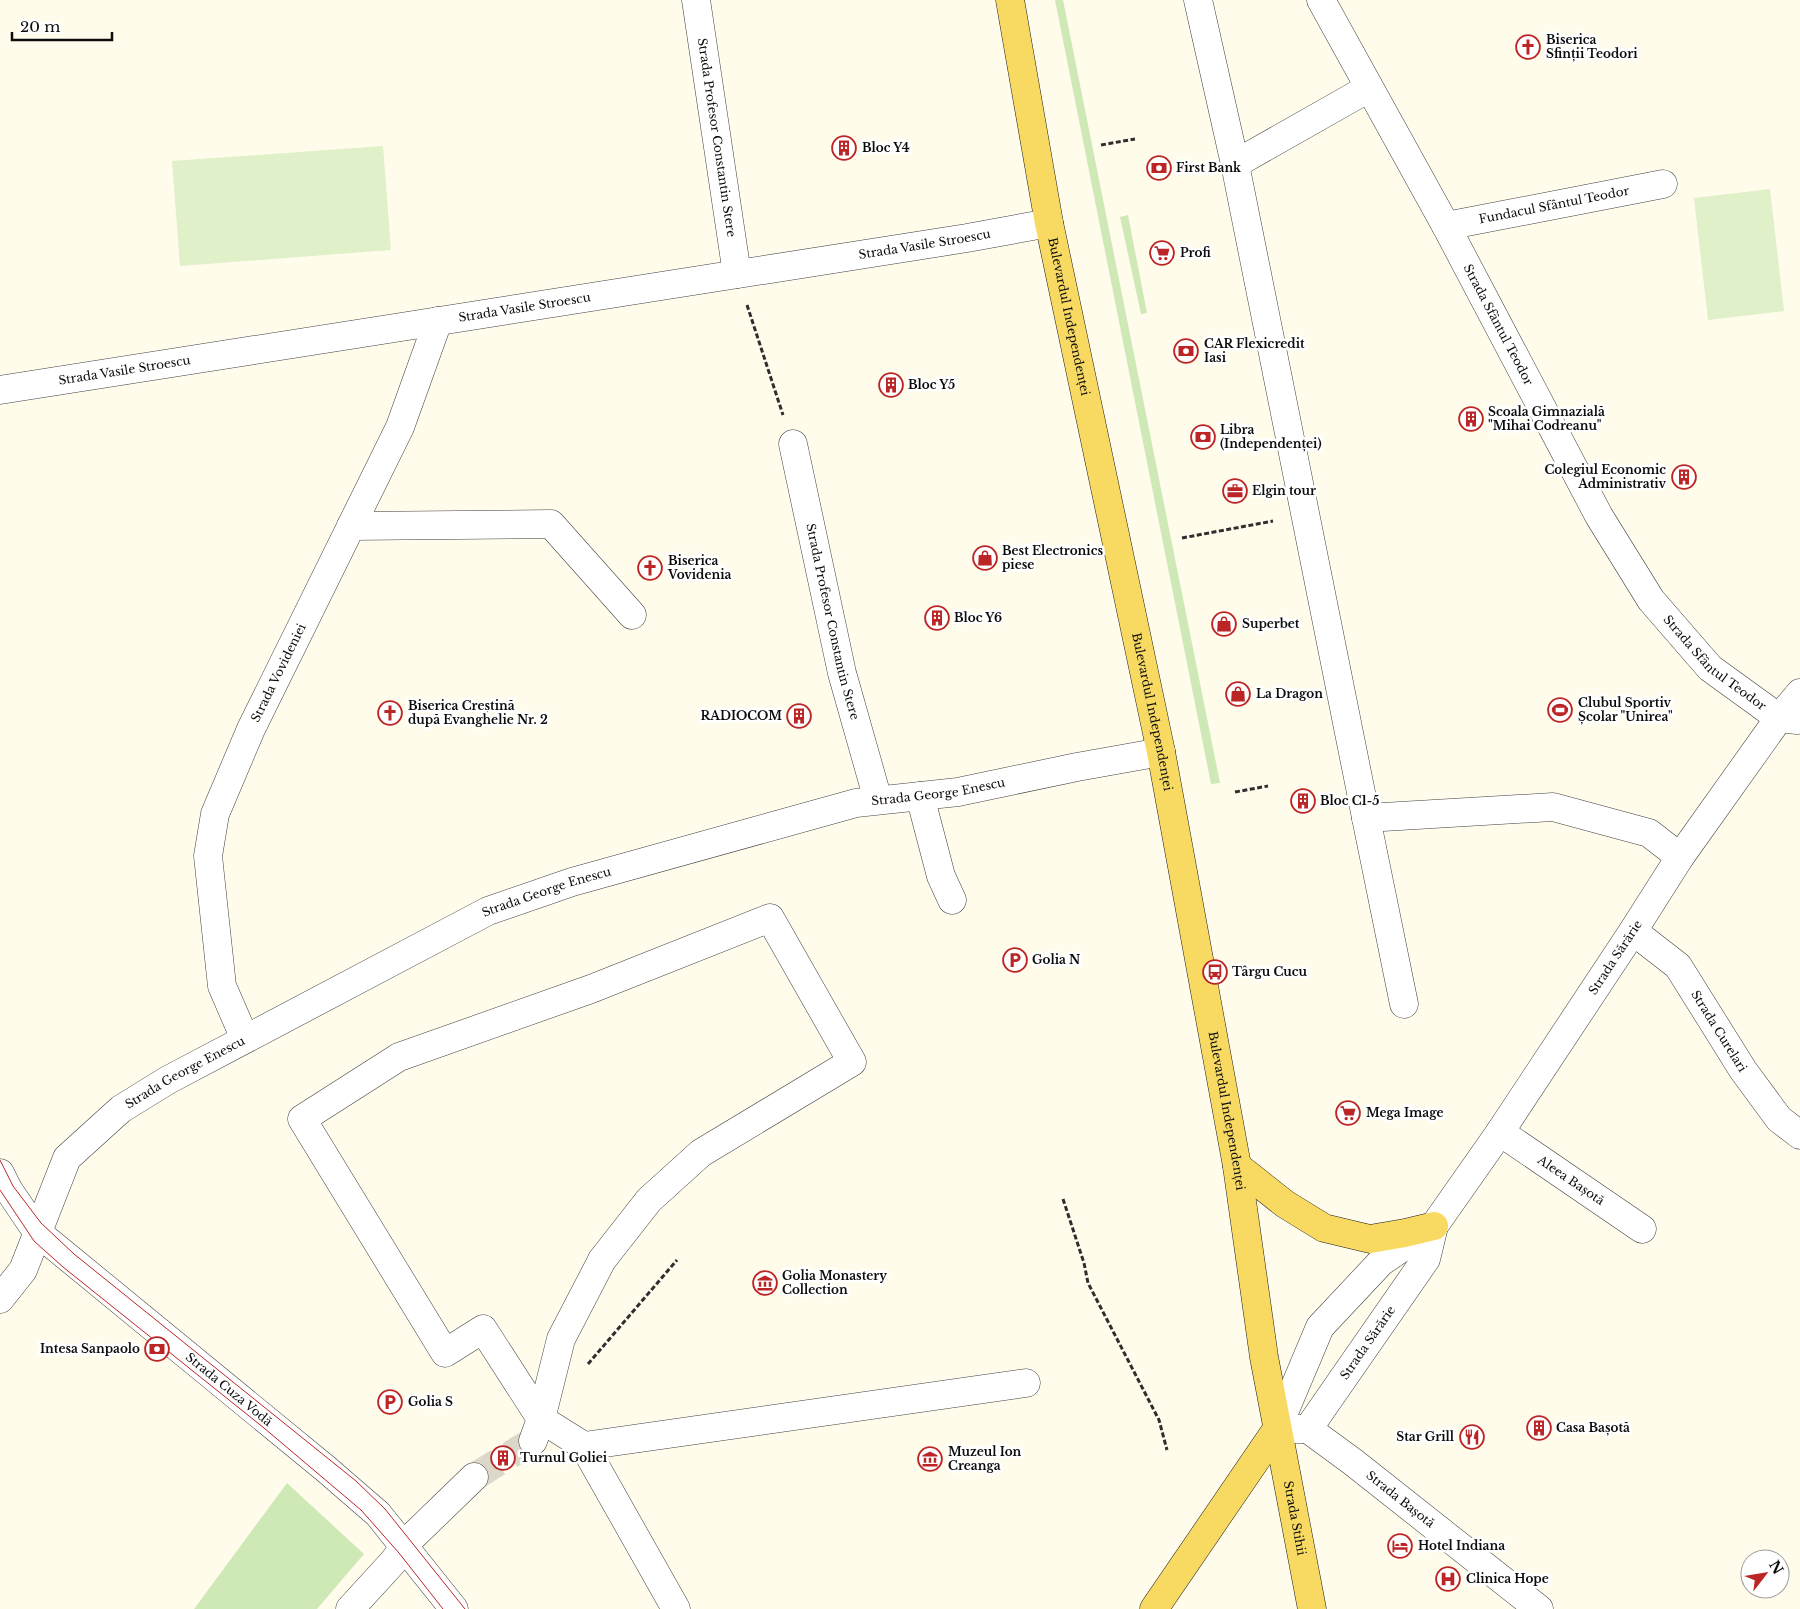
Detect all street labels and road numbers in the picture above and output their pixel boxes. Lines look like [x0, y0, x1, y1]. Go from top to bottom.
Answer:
street label: Strada Profesor Constantin Stere [695, 37, 739, 238]
street label: Fundacul Sfântul Teodor [1477, 183, 1631, 227]
street label: Strada Vasile Stroescu [857, 226, 992, 262]
street label: Bulevardul Independenței [1045, 236, 1093, 397]
street label: Strada Sfântul Teodor [1461, 262, 1537, 388]
street label: Strada Vasile Stroescu [457, 289, 592, 325]
street label: Strada Vasile Stroescu [57, 352, 191, 388]
street label: Strada Profesor Constantin Stere [803, 522, 863, 721]
street label: Strada Sfântul Teodor [1661, 612, 1769, 713]
street label: Strada Vovideniei [248, 621, 309, 724]
street label: Bulevardul Independenței [1129, 631, 1176, 792]
street label: Strada George Enescu [871, 774, 1006, 808]
street label: Strada George Enescu [479, 864, 613, 920]
street label: Strada Sărărie [1585, 917, 1645, 997]
street label: Strada Curelari [1688, 988, 1750, 1075]
street label: Bulevardul Independenței [1205, 1030, 1248, 1191]
street label: Strada George Enescu [122, 1033, 247, 1112]
street label: Aleea Bașotă [1534, 1152, 1608, 1208]
street label: Strada Sărărie [1337, 1303, 1398, 1382]
street label: Strada Cuza Vodă [183, 1349, 276, 1429]
street label: Strada Bașotă [1363, 1467, 1438, 1531]
street label: Strada Stihii [1281, 1480, 1310, 1557]

